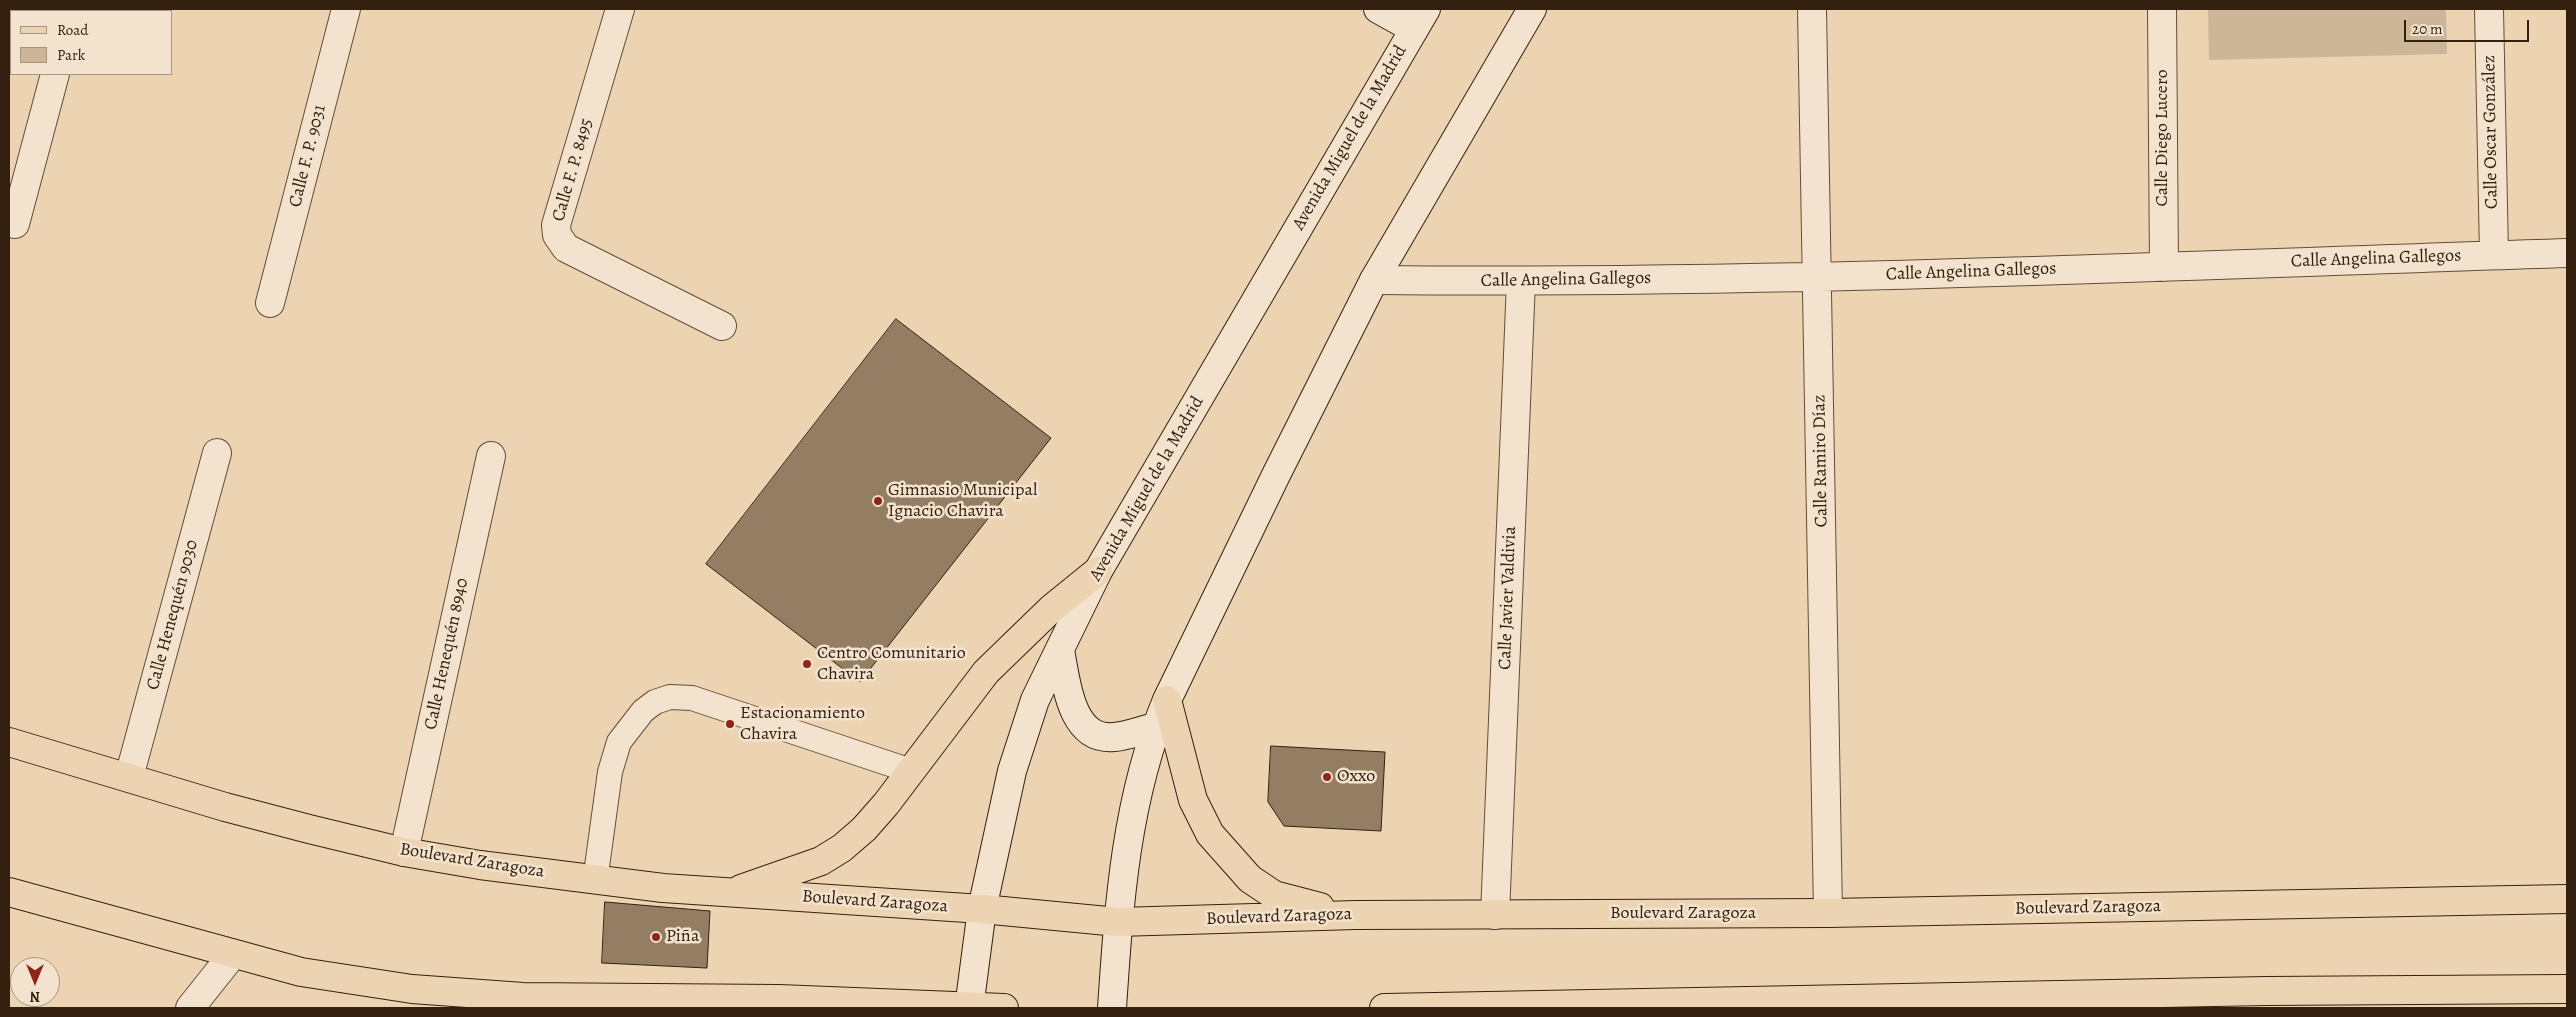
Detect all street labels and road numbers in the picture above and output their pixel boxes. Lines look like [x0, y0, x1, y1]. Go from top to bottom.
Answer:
street label: Avenida Miguel de la Madrid [1288, 42, 1412, 234]
street label: Calle Oscar González [2479, 55, 2503, 209]
street label: Calle Diego Lucero [2152, 69, 2174, 207]
street label: Calle F. P. 9031 [285, 103, 331, 209]
street label: Calle F. P. 8495 [548, 116, 598, 224]
street label: Calle Angelina Gallegos [2290, 245, 2462, 273]
street label: Calle Angelina Gallegos [1885, 258, 2057, 286]
street label: Calle Angelina Gallegos [1481, 268, 1651, 292]
street label: Avenida Miguel de la Madrid [1085, 393, 1209, 585]
street label: Calle Ramiro Díaz [1809, 394, 1833, 528]
street label: Calle Javier Valdivia [1495, 526, 1521, 670]
street label: Calle Henequén 9030 [143, 538, 203, 692]
street label: Calle Henequén 8940 [420, 576, 474, 732]
street label: Boulevard Zaragoza [398, 839, 546, 883]
street label: Boulevard Zaragoza [801, 886, 949, 918]
street label: Boulevard Zaragoza [2015, 896, 2161, 920]
street label: Boulevard Zaragoza [1610, 903, 1756, 925]
street label: Boulevard Zaragoza [1206, 904, 1352, 930]

